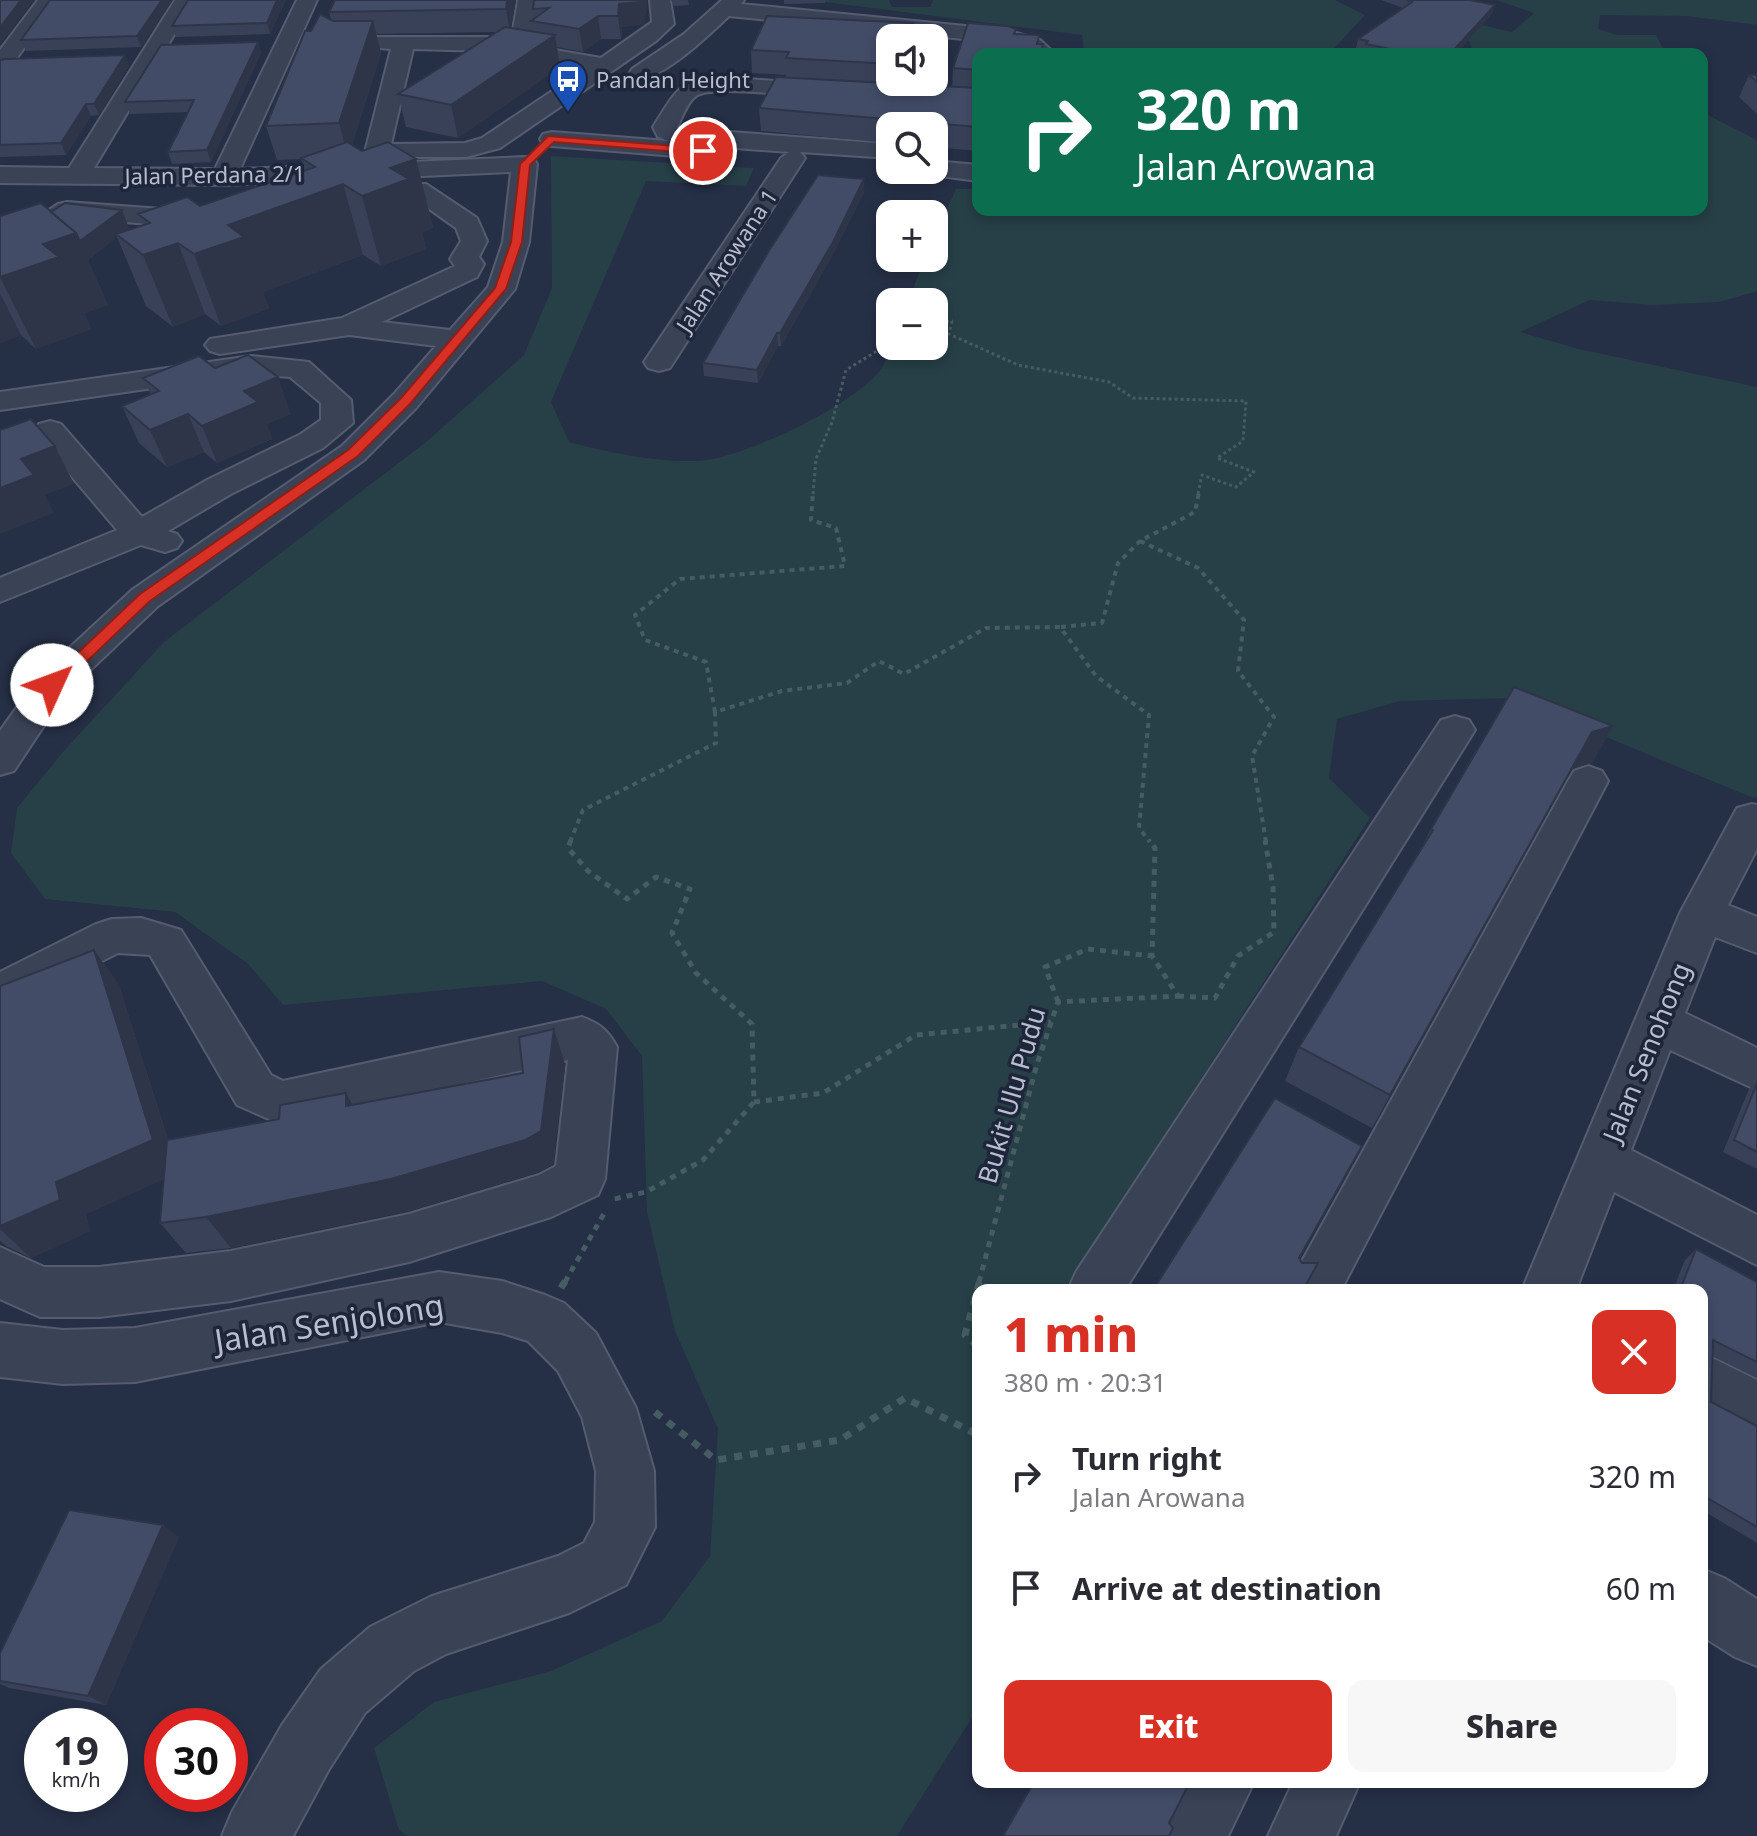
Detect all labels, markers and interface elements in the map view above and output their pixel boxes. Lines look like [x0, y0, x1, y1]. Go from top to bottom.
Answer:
map controls [876, 24, 948, 360]
button: sound [876, 24, 948, 96]
bus stop icon: Pandan Height [547, 58, 589, 113]
place label: Pandan Height [596, 64, 750, 94]
text: 320 m [1136, 70, 1301, 146]
icon: right [1004, 80, 1108, 184]
button: search [876, 112, 948, 184]
pin [669, 117, 737, 185]
icon: arrive [681, 129, 725, 173]
text: Jalan Arowana [1136, 142, 1376, 191]
street label: Jalan Perdana 2/1 [122, 157, 306, 191]
street label: Jalan Arowana 1 [667, 183, 784, 339]
button: + [876, 200, 948, 272]
button: − [876, 288, 948, 360]
position arrow [10, 643, 94, 727]
street label: Jalan Senohong [1593, 957, 1698, 1150]
street label: Bukit Ulu Pudu [969, 1003, 1053, 1187]
street label: Jalan Senjolong [209, 1283, 446, 1362]
text: 1 min [1004, 1301, 1138, 1366]
button: close [1592, 1310, 1676, 1394]
text: 380 m · 20:31 [1004, 1364, 1167, 1400]
text: Turn right [1072, 1438, 1222, 1479]
icon: right [1004, 1454, 1048, 1498]
text: 320 m [1589, 1456, 1676, 1497]
text: Jalan Arowana [1072, 1479, 1246, 1515]
icon: arrive [1004, 1566, 1048, 1610]
text: Arrive at destination [1072, 1568, 1382, 1609]
text: 60 m [1606, 1568, 1676, 1609]
button: Exit [1004, 1680, 1332, 1772]
button: Share [1348, 1680, 1676, 1772]
speed limit sign: 30 [144, 1708, 248, 1812]
text: 19 [53, 1722, 99, 1777]
text: km/h [51, 1766, 101, 1793]

